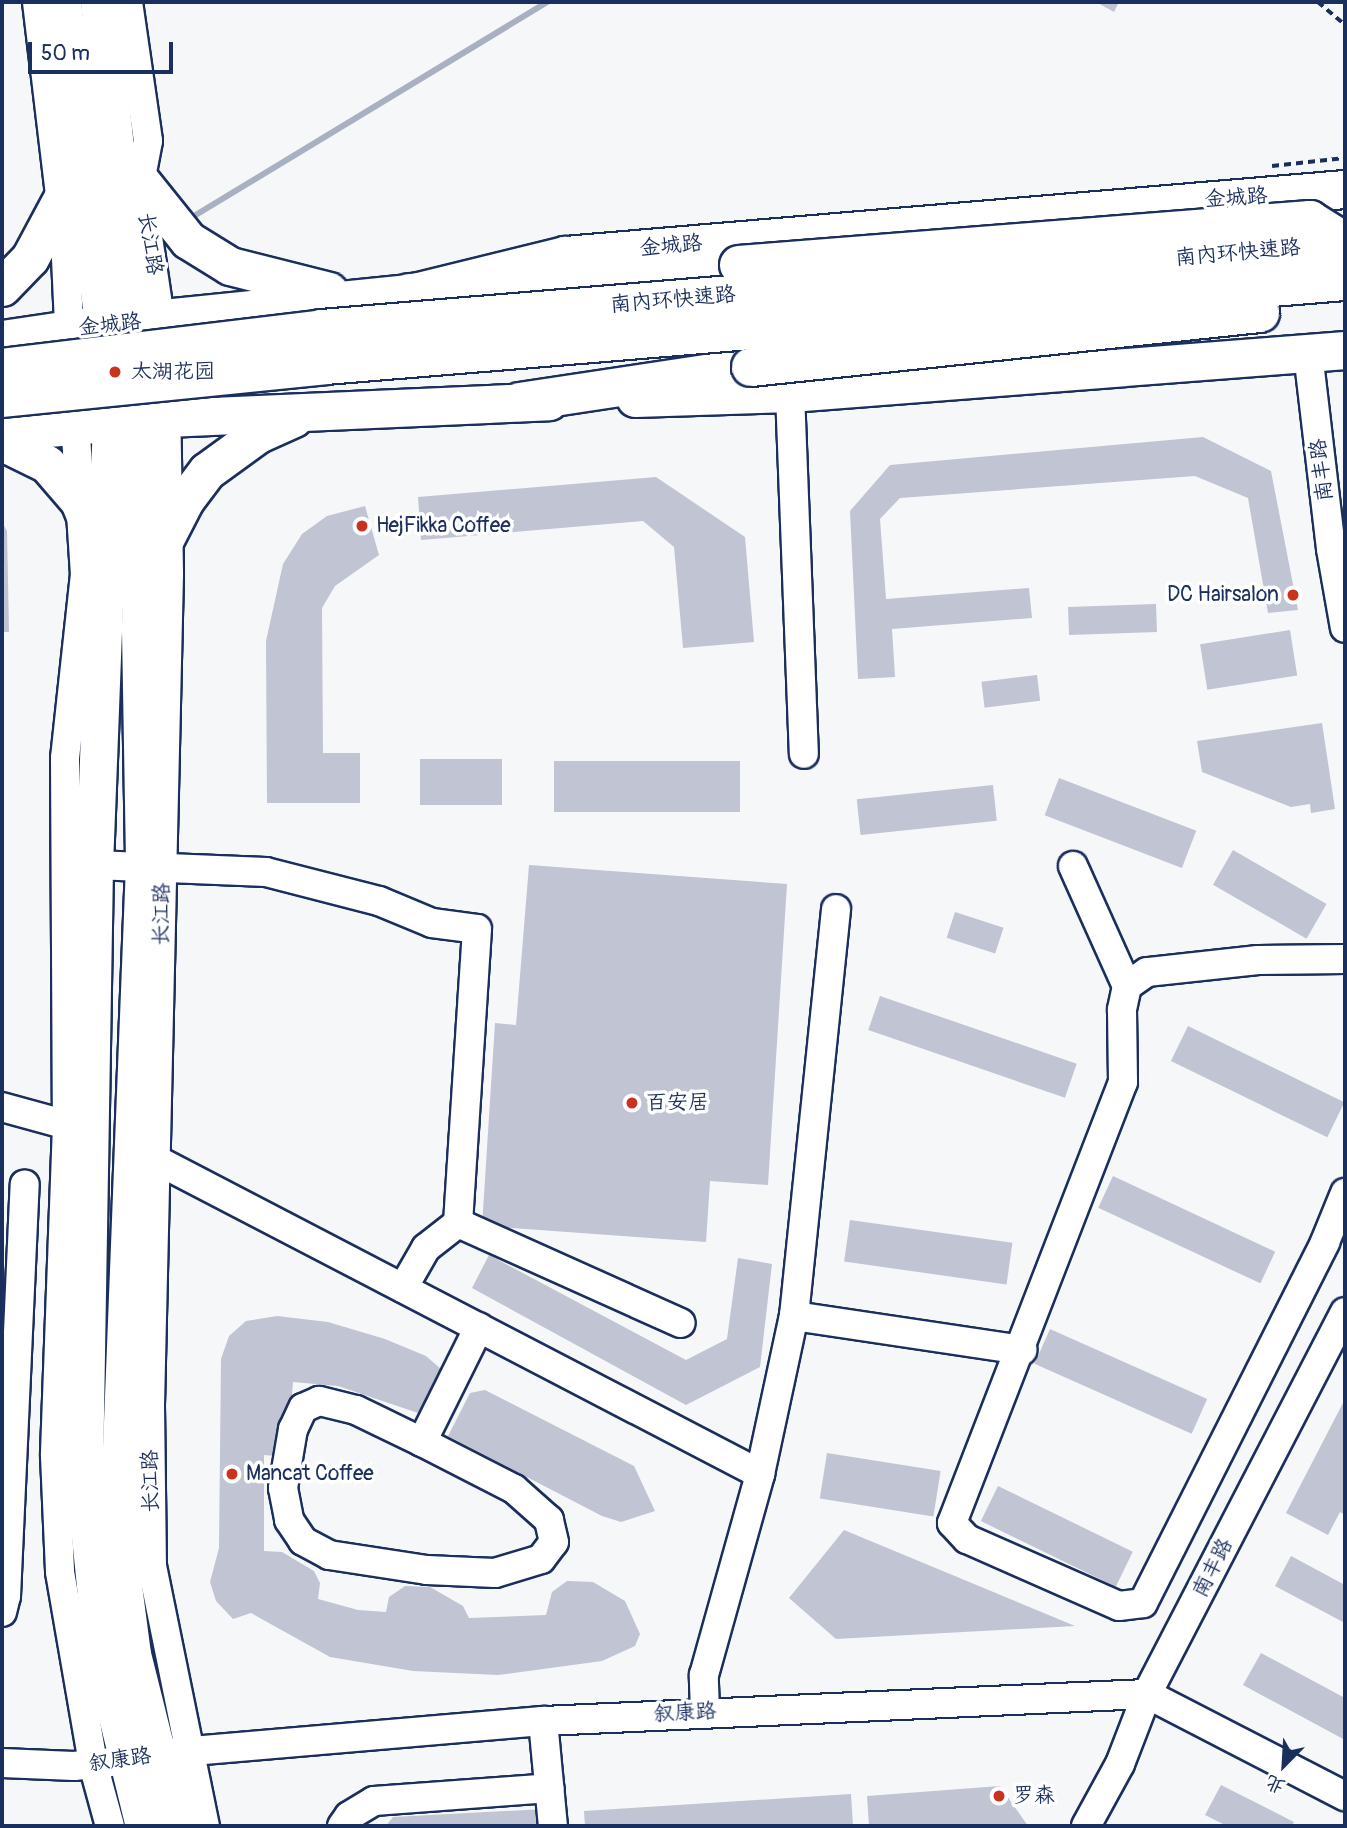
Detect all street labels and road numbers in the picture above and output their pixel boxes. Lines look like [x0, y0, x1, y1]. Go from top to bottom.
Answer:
street label: 金城路 [1204, 183, 1268, 213]
street label: 长江路 [133, 211, 167, 277]
street label: 金城路 [639, 231, 703, 261]
street label: 南内环快速路 [1174, 235, 1302, 271]
street label: 南内环快速路 [609, 282, 737, 318]
street label: 金城路 [77, 309, 143, 341]
street label: 南丰路 [1306, 437, 1338, 503]
street label: 长江路 [149, 882, 175, 946]
street label: 长江路 [138, 1449, 164, 1513]
street label: 南丰路 [1187, 1534, 1239, 1602]
street label: 叙康路 [653, 1699, 717, 1727]
street label: 叙康路 [87, 1743, 153, 1777]

